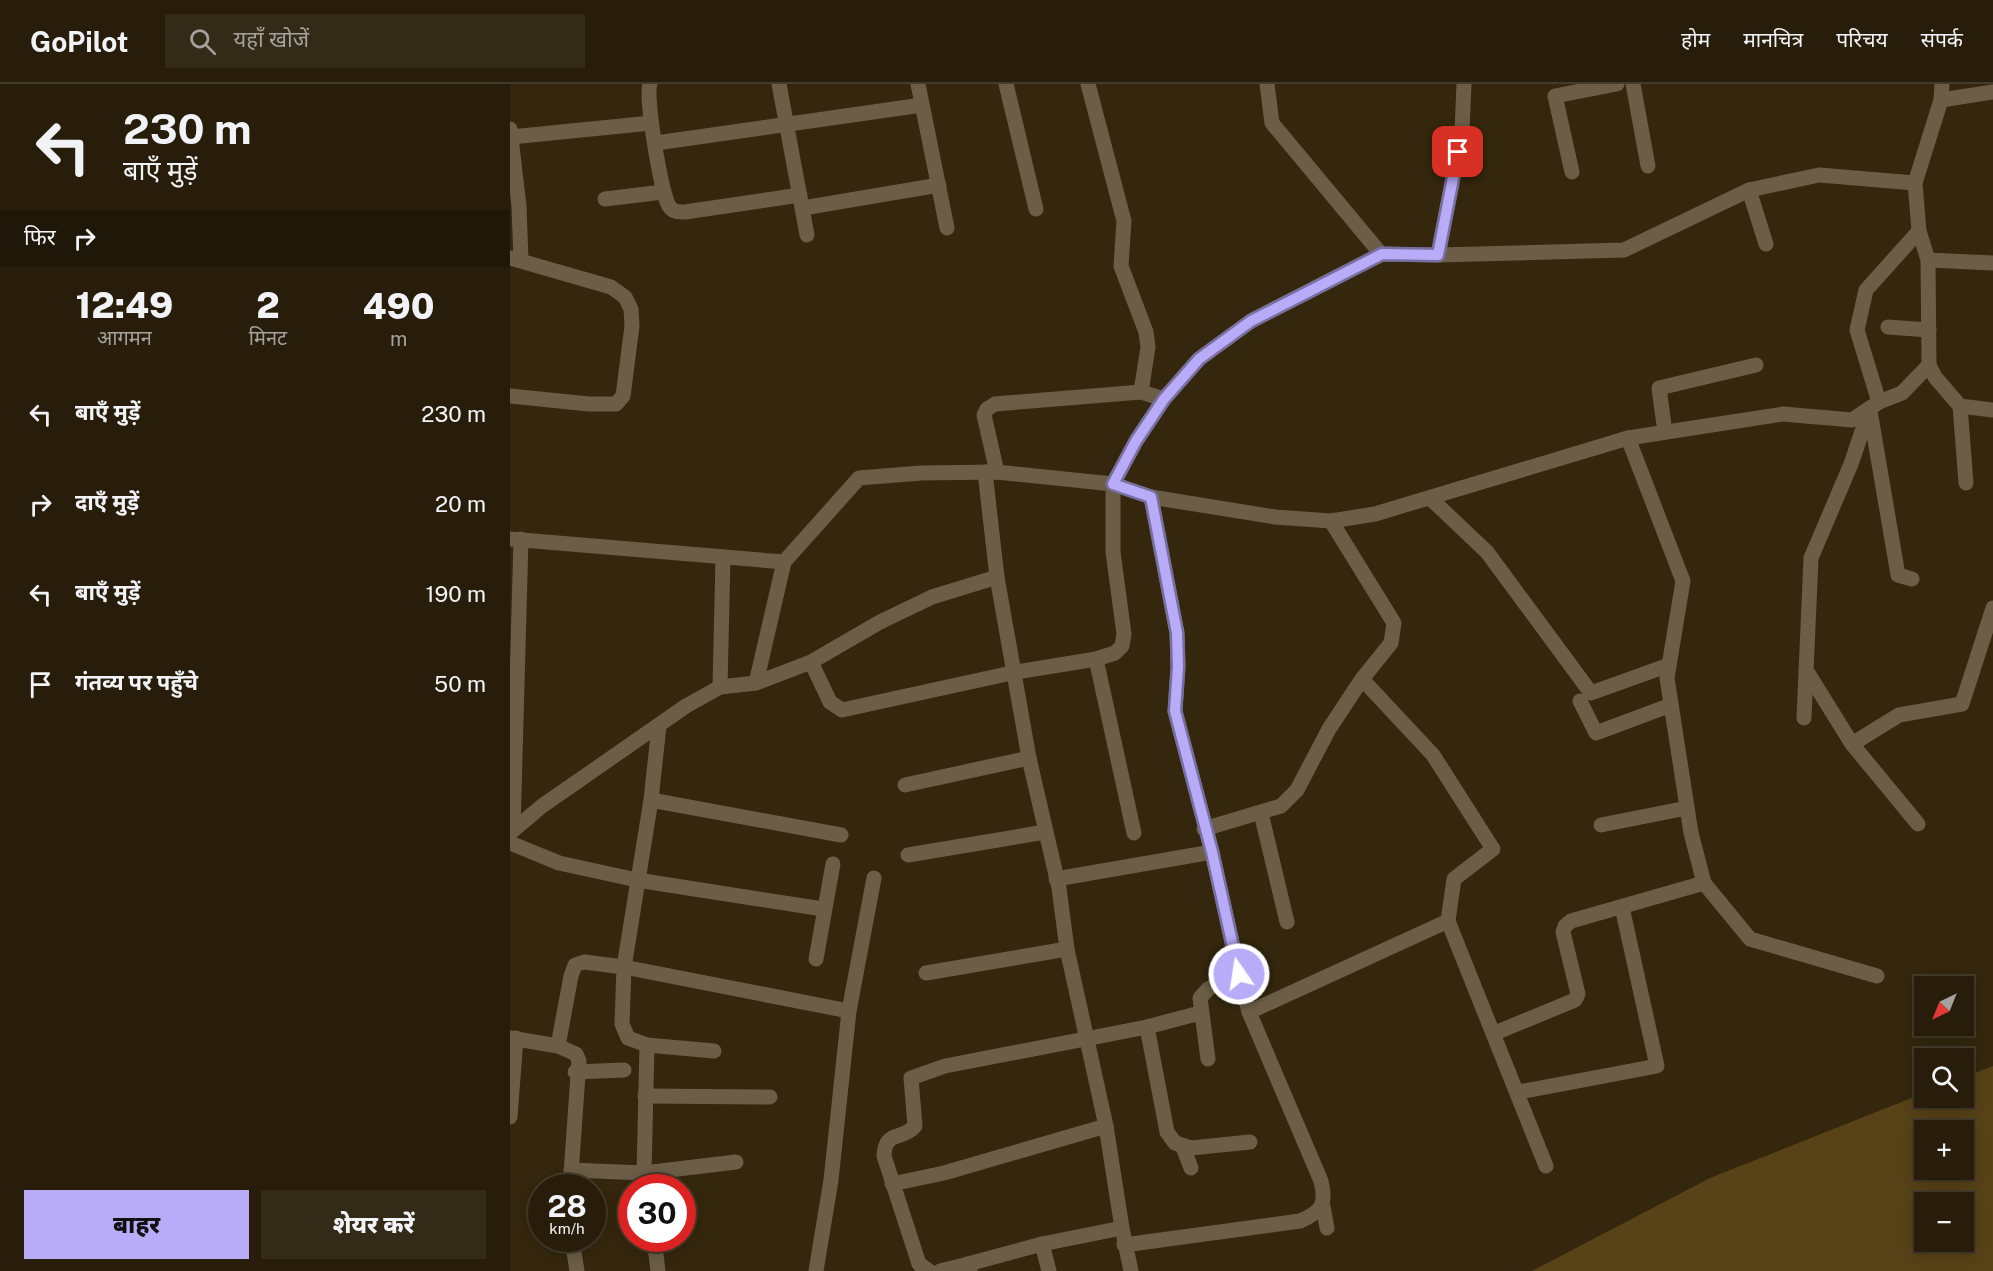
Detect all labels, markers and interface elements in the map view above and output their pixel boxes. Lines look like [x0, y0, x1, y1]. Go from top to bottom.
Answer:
search box [165, 14, 585, 68]
text: GoPilot [30, 25, 129, 58]
icon: search [186, 25, 219, 58]
text: यहाँ खोजें [234, 26, 309, 52]
text: होम [1681, 27, 1710, 52]
text: मानचित्र [1743, 27, 1803, 52]
text: परिचय [1836, 27, 1888, 52]
text: संपर्क [1921, 27, 1963, 52]
text: 230 m [123, 104, 252, 153]
icon: left [24, 108, 102, 186]
pin [1432, 126, 1483, 177]
icon: arrive [1441, 135, 1474, 168]
text: बाएँ मुड़ें [123, 154, 198, 186]
icon: right [68, 222, 101, 255]
text: फिर [24, 224, 56, 250]
text: 12:49 [75, 284, 173, 326]
text: 2 [256, 284, 280, 326]
text: 490 [363, 285, 435, 327]
text: आगमन [97, 326, 152, 350]
text: मिनट [249, 326, 287, 350]
text: m [390, 327, 407, 351]
icon: left [24, 398, 57, 431]
text: बाएँ मुड़ें [75, 399, 140, 425]
text: 230 m [421, 401, 486, 427]
icon: right [24, 488, 57, 521]
text: दाएँ मुड़ें [75, 489, 139, 515]
text: 20 m [435, 491, 486, 517]
icon: left [24, 578, 57, 611]
text: बाएँ मुड़ें [75, 579, 140, 605]
text: 190 m [426, 581, 486, 607]
icon: arrive [24, 668, 57, 701]
text: गंतव्य पर पहुँचे [75, 669, 198, 695]
text: 50 m [434, 671, 486, 697]
position arrow [1207, 942, 1271, 1006]
north arrow [1914, 976, 1974, 1036]
map controls [1914, 976, 1974, 1252]
button: search [1914, 1048, 1974, 1108]
button: + [1914, 1120, 1974, 1180]
speed limit sign: 30 [618, 1174, 696, 1252]
text: 28 [547, 1188, 587, 1224]
button: बाहर [24, 1190, 249, 1259]
button: शेयर करें [261, 1190, 486, 1259]
button: − [1914, 1192, 1974, 1252]
text: km/h [549, 1220, 585, 1237]

